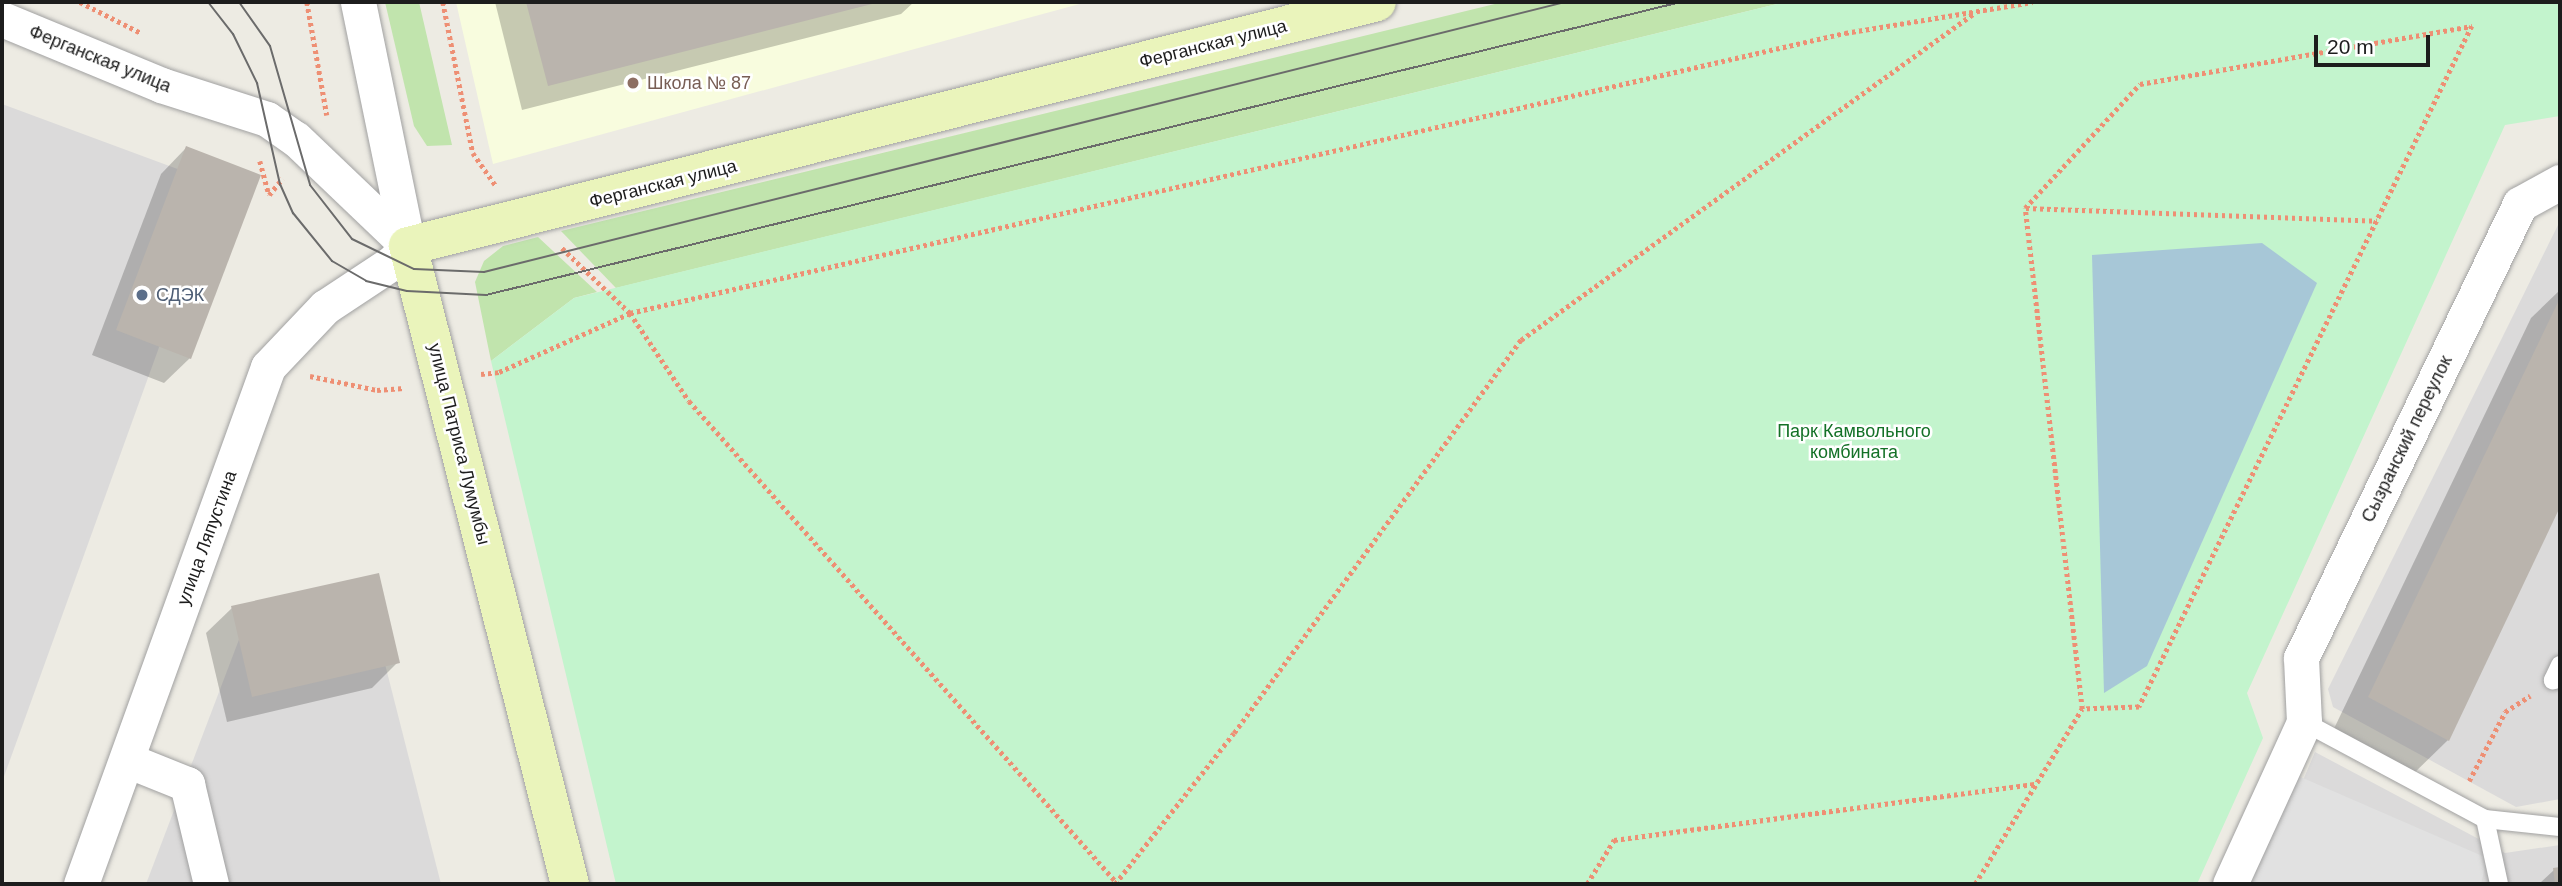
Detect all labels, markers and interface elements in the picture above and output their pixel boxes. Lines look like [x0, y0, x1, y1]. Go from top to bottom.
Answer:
street label: Ферганская улица [1137, 15, 1289, 73]
street label: Ферганская улица [26, 21, 174, 97]
scale bar [2317, 21, 2432, 65]
text: 20 m [2327, 35, 2374, 58]
place label: Школа № 87 [647, 72, 751, 94]
marker: Школа № 87 [625, 75, 641, 91]
street label: Ферганская улица [587, 155, 739, 213]
place label: СДЭК [156, 284, 204, 306]
marker: СДЭК [134, 287, 150, 303]
street label: улица Патриса Лумумбы [423, 341, 495, 547]
street label: Сызранский переулок [2357, 352, 2457, 526]
park label: Парк Камвольного комбината [1777, 421, 1931, 464]
street label: улица Ляпустина [173, 468, 241, 608]

